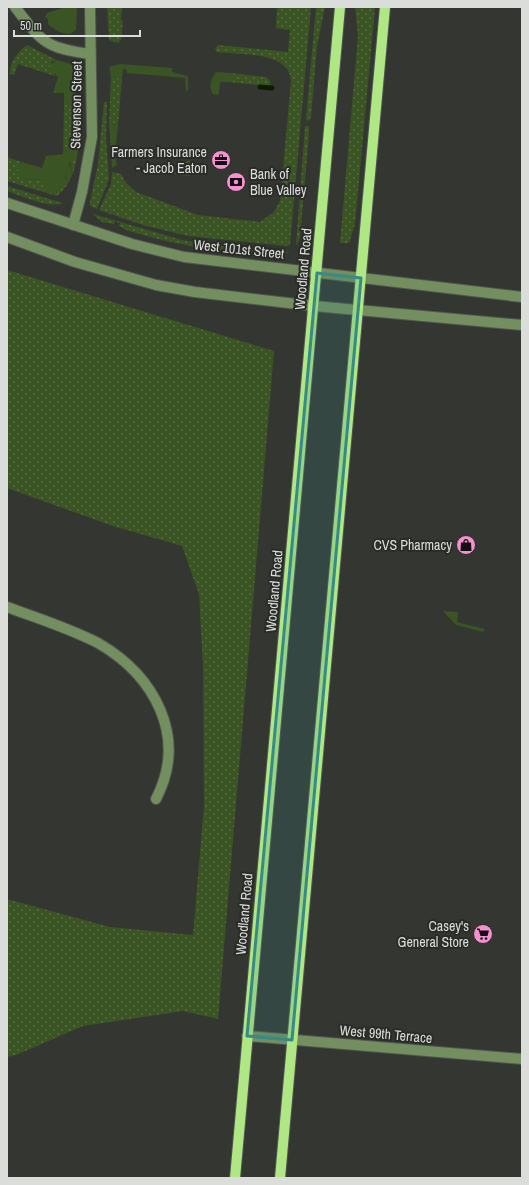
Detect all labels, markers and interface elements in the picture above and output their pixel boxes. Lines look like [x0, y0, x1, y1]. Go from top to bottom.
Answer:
scale bar [14, 12, 140, 38]
text: 50 m [20, 18, 42, 34]
street label: Stevenson Street [66, 61, 86, 149]
place label: Farmers Insurance - Jacob Eaton [111, 143, 207, 177]
office icon: Farmers Insurance - Jacob Eaton [210, 149, 232, 171]
place label: Bank of Blue Valley [250, 165, 307, 199]
bank icon: Bank of Blue Valley [225, 171, 247, 193]
street label: Woodland Road [290, 227, 316, 311]
street label: West 101st Street [193, 235, 285, 263]
shop icon: CVS Pharmacy [455, 534, 477, 556]
place label: CVS Pharmacy [374, 536, 452, 554]
street label: Woodland Road [261, 549, 287, 633]
street label: Woodland Road [231, 872, 257, 956]
place label: Casey's General Store [398, 917, 469, 951]
supermarket icon: Casey's General Store [472, 923, 494, 945]
street label: West 99th Terrace [339, 1021, 433, 1047]

